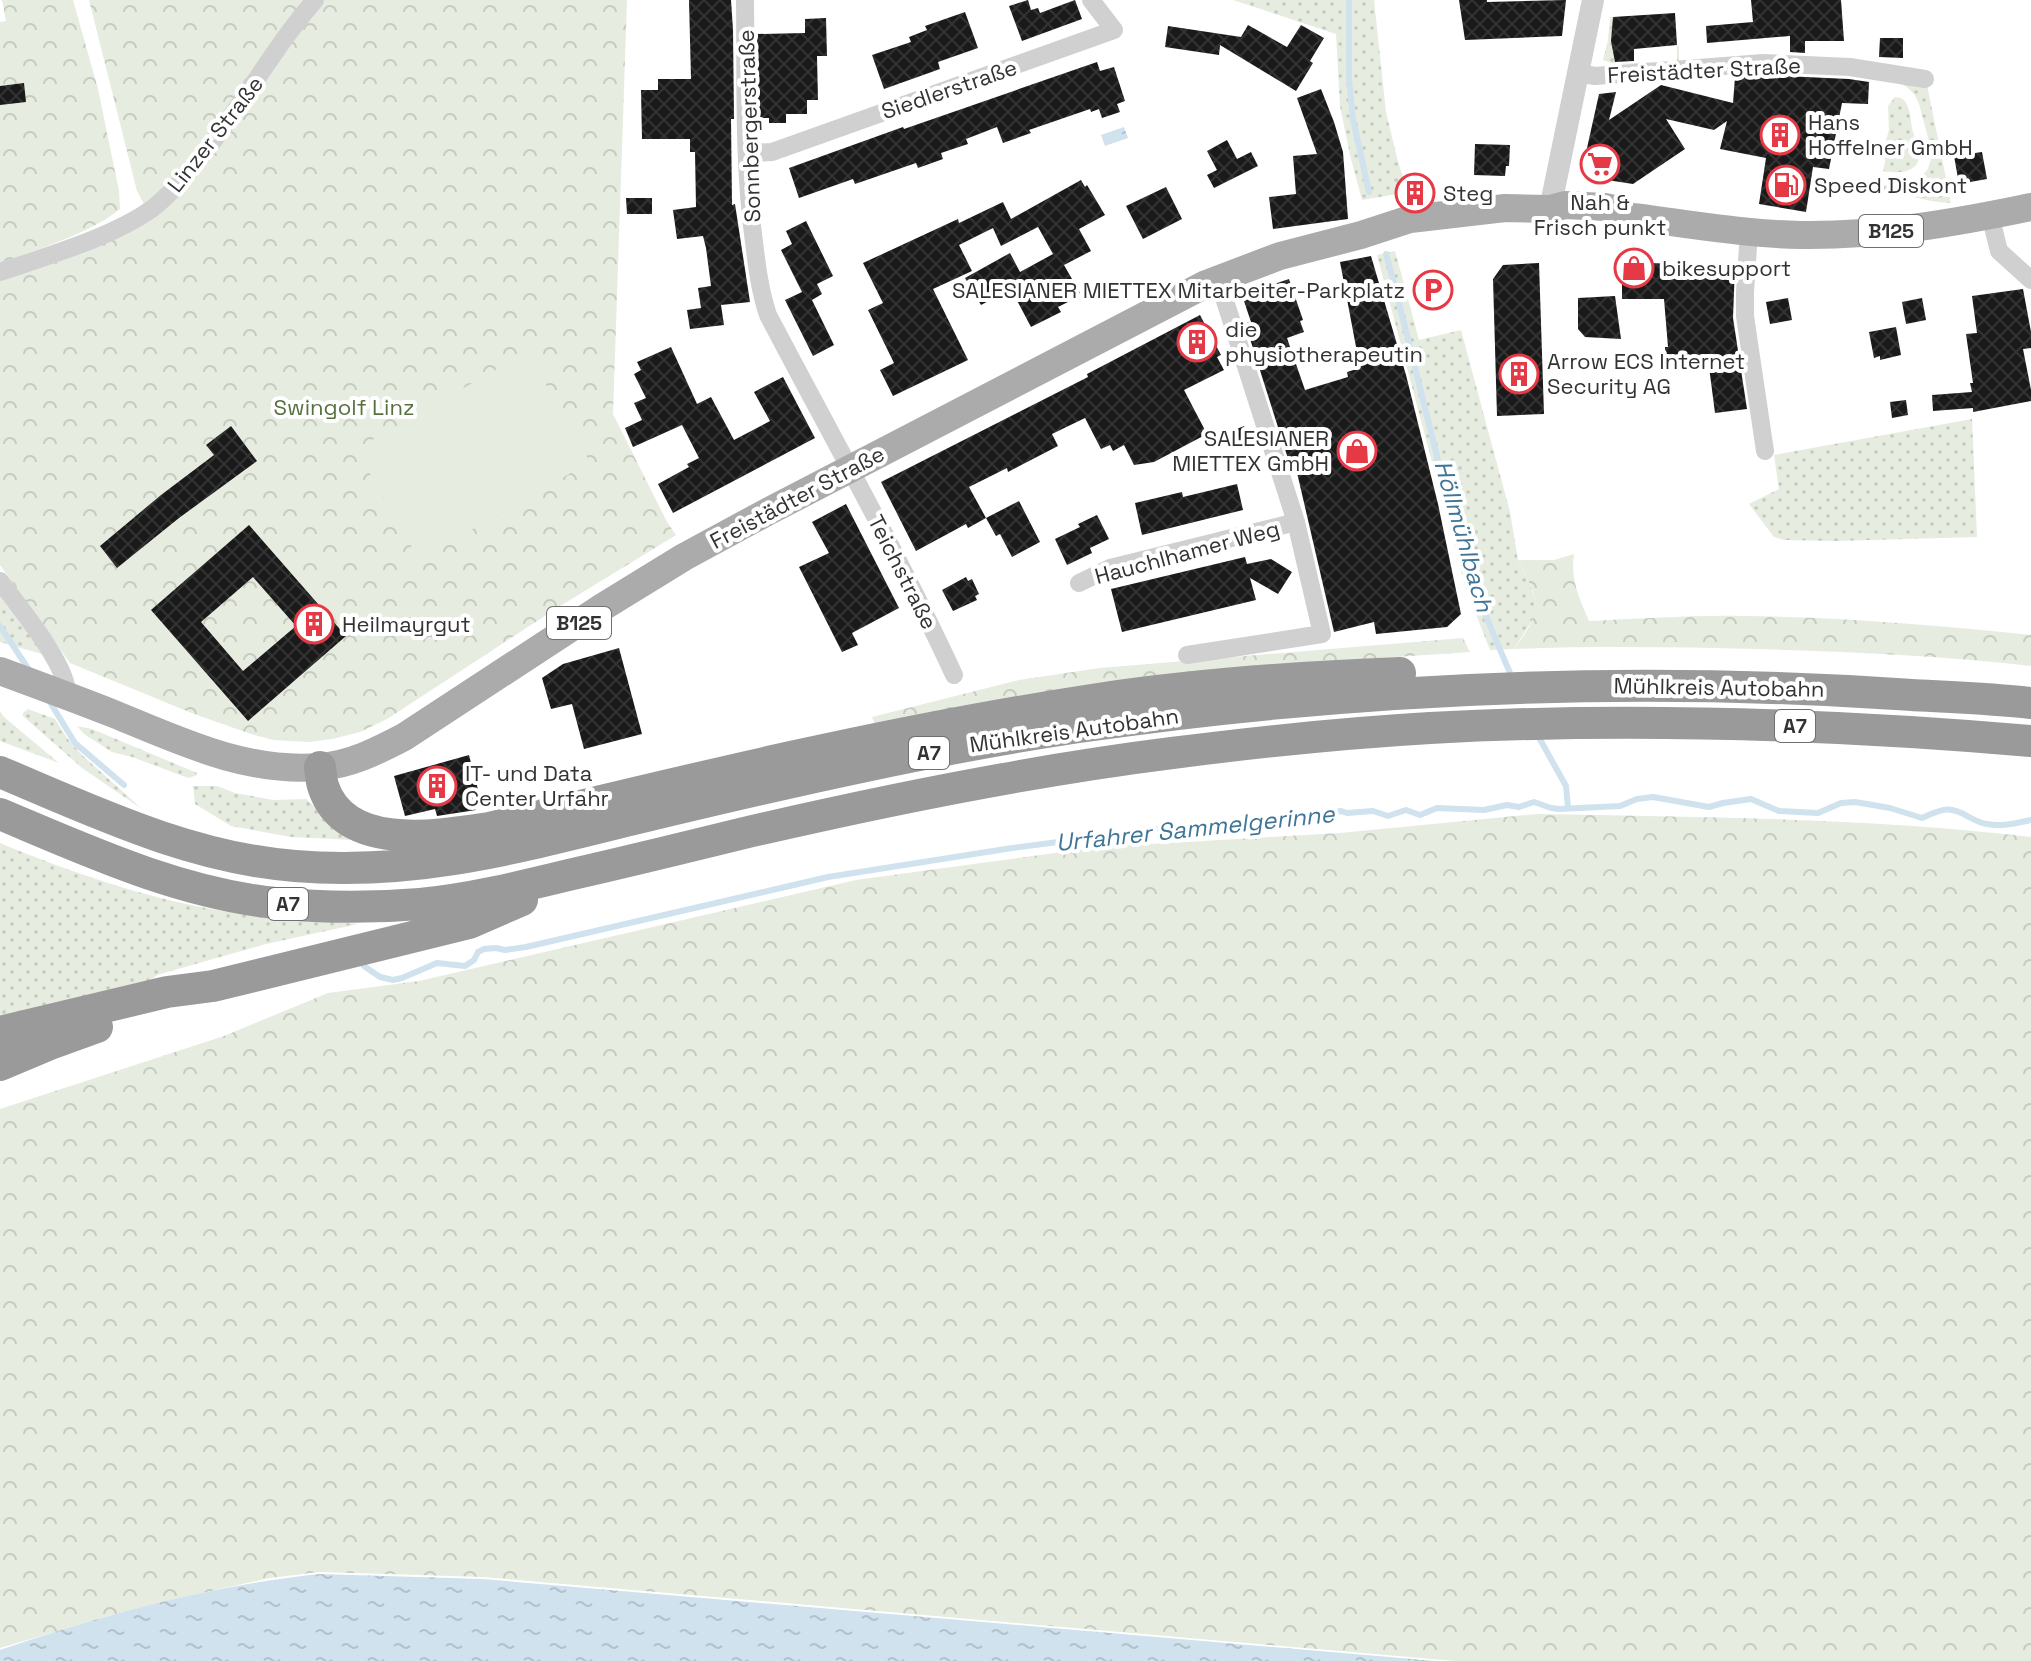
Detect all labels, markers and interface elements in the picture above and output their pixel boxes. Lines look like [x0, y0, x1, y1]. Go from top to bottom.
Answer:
street label: Sonnbergerstraße [732, 29, 766, 223]
street label: Freistädter Straße [1606, 51, 1802, 89]
street label: Siedlerstraße [878, 53, 1020, 125]
street label: Linzer Straße [161, 70, 269, 198]
place label: Hans Hoffelner GmbH [1808, 108, 1973, 161]
building icon: Hans Hoffelner GmbH [1759, 114, 1801, 156]
supermarket icon: Nah & Frisch punkt [1579, 143, 1621, 185]
fuel station icon: Speed Diskont [1765, 164, 1807, 206]
place label: Speed Diskont [1814, 171, 1967, 199]
building icon: Steg [1394, 172, 1436, 214]
place label: Steg [1443, 179, 1493, 207]
place label: Nah & Frisch punkt [1534, 188, 1666, 241]
road number: B125 [1859, 215, 1923, 247]
shop icon: bikesupport [1613, 247, 1655, 289]
place label: bikesupport [1662, 254, 1791, 282]
parking icon: SALESIANER MIETTEX Mitarbeiter-Parkplatz [1412, 269, 1454, 311]
place label: SALESIANER MIETTEX Mitarbeiter-Parkplatz [952, 276, 1405, 304]
place label: die physiotherapeutin [1225, 315, 1423, 368]
building icon: die physiotherapeutin [1176, 321, 1218, 363]
place label: Arrow ECS Internet Security AG [1547, 347, 1745, 400]
building icon: Arrow ECS Internet Security AG [1498, 353, 1540, 395]
park label: Swingolf Linz [274, 393, 414, 421]
place label: SALESIANER MIETTEX GmbH [1172, 424, 1329, 477]
shop icon: SALESIANER MIETTEX GmbH [1336, 430, 1378, 472]
street label: Freistädter Straße [705, 439, 889, 555]
water label: Höllmühlbach [1428, 457, 1501, 617]
street label: Teichstraße [862, 510, 944, 634]
street label: Hauchlhamer Weg [1091, 514, 1283, 590]
building icon: Heilmayrgut [293, 603, 335, 645]
road number: B125 [547, 607, 611, 639]
place label: Heilmayrgut [342, 610, 471, 638]
street label: Mühlkreis Autobahn [1613, 671, 1825, 703]
street label: Mühlkreis Autobahn [968, 701, 1180, 759]
road number: A7 [1775, 710, 1815, 742]
road number: A7 [909, 737, 949, 769]
place label: IT- und Data Center Urfahr [465, 759, 609, 812]
building icon: IT- und Data Center Urfahr [416, 765, 458, 807]
water label: Urfahrer Sammelgerinne [1054, 798, 1337, 858]
road number: A7 [268, 888, 308, 920]

